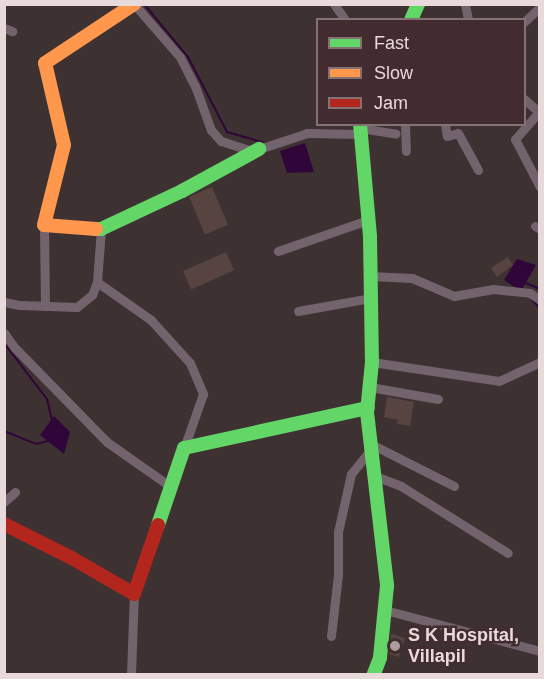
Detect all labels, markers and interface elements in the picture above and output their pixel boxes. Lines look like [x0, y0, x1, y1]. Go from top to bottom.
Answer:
legend [316, 18, 526, 126]
text: Fast [374, 33, 409, 53]
text: Slow [374, 63, 413, 83]
text: Jam [374, 93, 408, 113]
place label: S K Hospital, Villapil [408, 625, 519, 668]
marker: S K Hospital, Villapil [386, 637, 404, 655]

